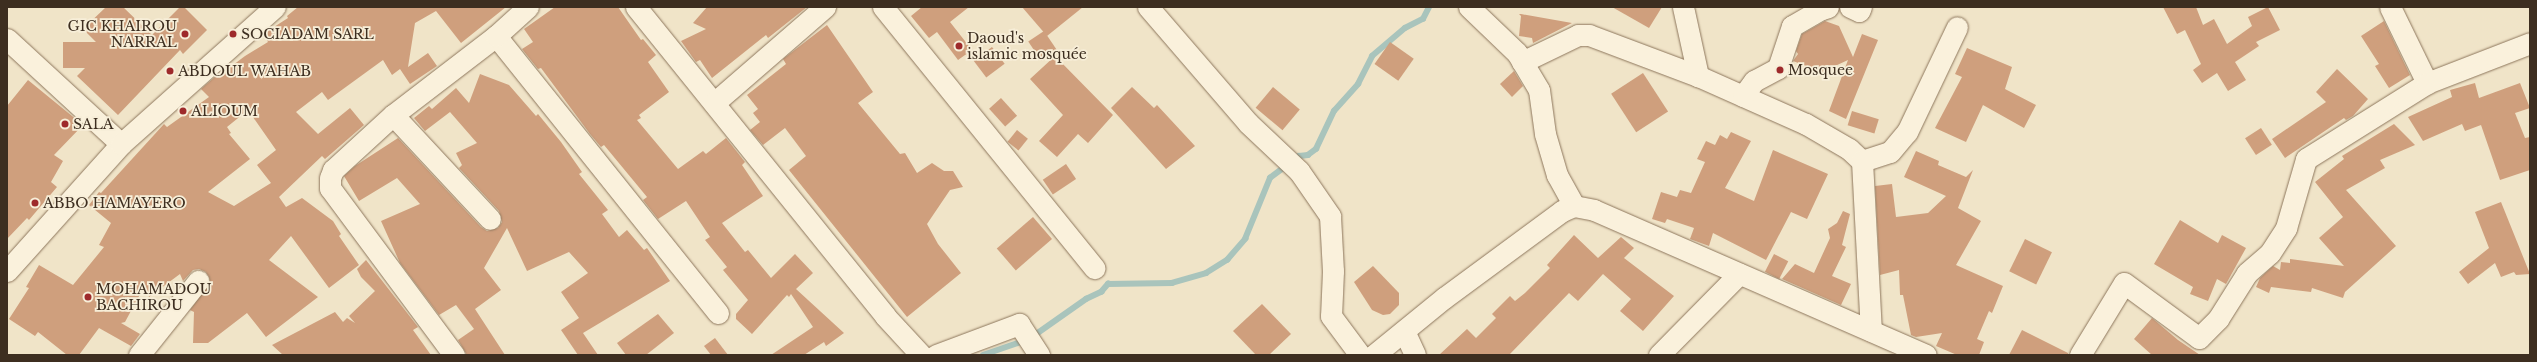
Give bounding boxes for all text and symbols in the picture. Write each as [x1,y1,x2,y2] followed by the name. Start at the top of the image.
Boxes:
[68,18,177,50] place label: GIC KHAIROU NARRAL
[241,26,374,42] place label: SOCIADAM SARL
[180,29,190,39] marker: GIC KHAIROU NARRAL
[228,29,238,39] marker: SOCIADAM SARL
[967,30,1087,62] place label: Daoud's islamic mosquée
[954,41,964,51] marker: Daoud's islamic mosquée
[1788,62,1853,78] place label: Mosquee
[178,63,312,79] place label: ABDOUL WAHAB
[1775,65,1785,75] marker: Mosquee
[165,66,175,76] marker: ABDOUL WAHAB
[191,103,258,119] place label: ALIOUM
[178,106,188,116] marker: ALIOUM
[73,116,114,132] place label: SALA
[60,119,70,129] marker: SALA
[43,195,186,211] place label: ABBO HAMAYERO
[30,198,40,208] marker: ABBO HAMAYERO
[96,281,211,314] place label: MOHAMADOU BACHIROU
[83,292,93,302] marker: MOHAMADOU BACHIROU

